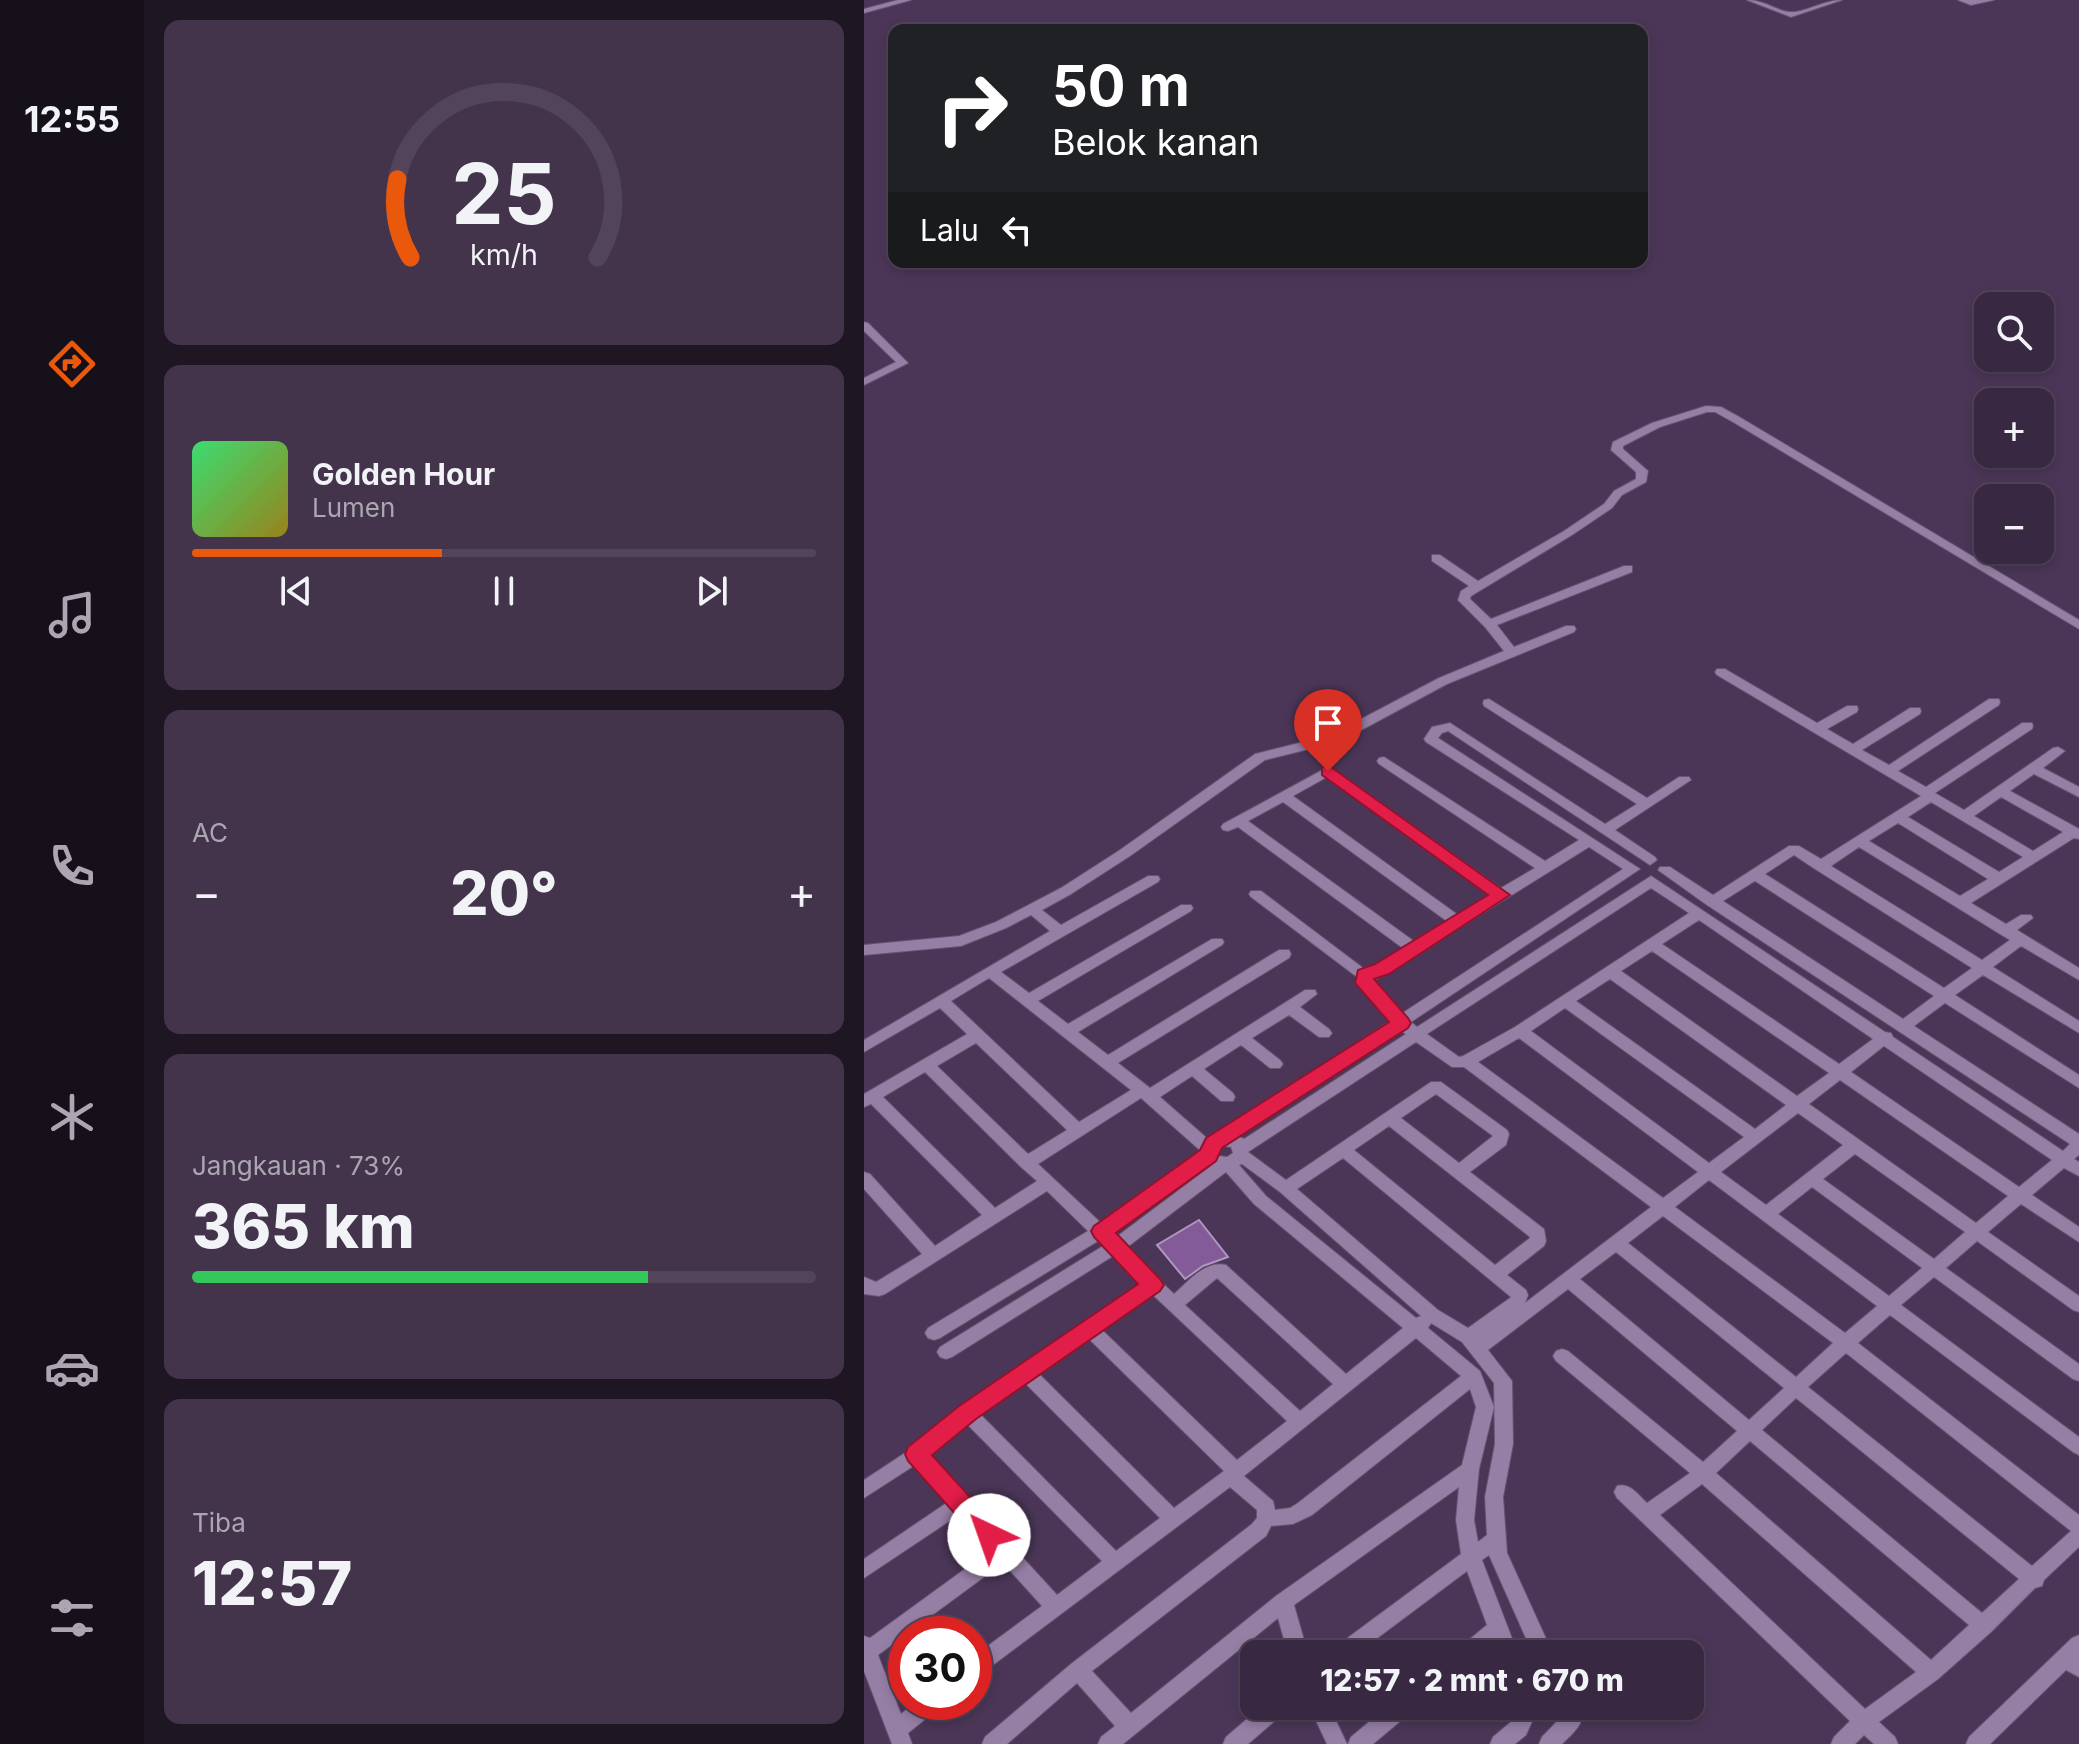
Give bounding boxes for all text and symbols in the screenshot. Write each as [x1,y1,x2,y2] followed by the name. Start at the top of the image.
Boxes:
[1052,52,1190,120] text: 50 m
[920,56,1024,160] icon: right
[24,97,120,141] text: 12:55
[1052,120,1259,164] text: Belok kanan
[451,143,557,244] text: 25
[995,208,1039,252] icon: left
[920,212,979,248] text: Lalu
[470,238,538,273] text: km/h
[1974,292,2054,564] map controls
[1974,292,2054,372] button: search
[44,336,100,392] icon: directions
[1974,388,2054,468] button: +
[312,456,495,492] text: Golden Hour
[1974,484,2054,564] button: −
[312,492,395,523] text: Lumen
[274,569,318,613] icon: previous
[482,569,526,613] icon: pause
[690,569,734,613] icon: next
[44,587,100,643] icon: music
[1294,689,1362,771] pin
[1306,701,1350,745] icon: arrive
[192,817,228,848] text: AC
[44,838,100,894] icon: phone
[450,857,558,929] text: 20°
[192,866,221,920] text: −
[787,866,816,920] text: +
[44,1089,100,1145] icon: climate
[192,1150,405,1181] text: Jangkauan · 73%
[192,1190,415,1262] text: 365 km
[44,1340,100,1396] icon: car
[947,1493,1031,1577] position arrow
[192,1507,246,1538] text: Tiba
[192,1547,352,1619] text: 12:57
[44,1590,100,1646] icon: filters
[888,1616,992,1720] speed limit sign: 30
[1320,1662,1624,1698] text: 12:57 · 2 mnt · 670 m

